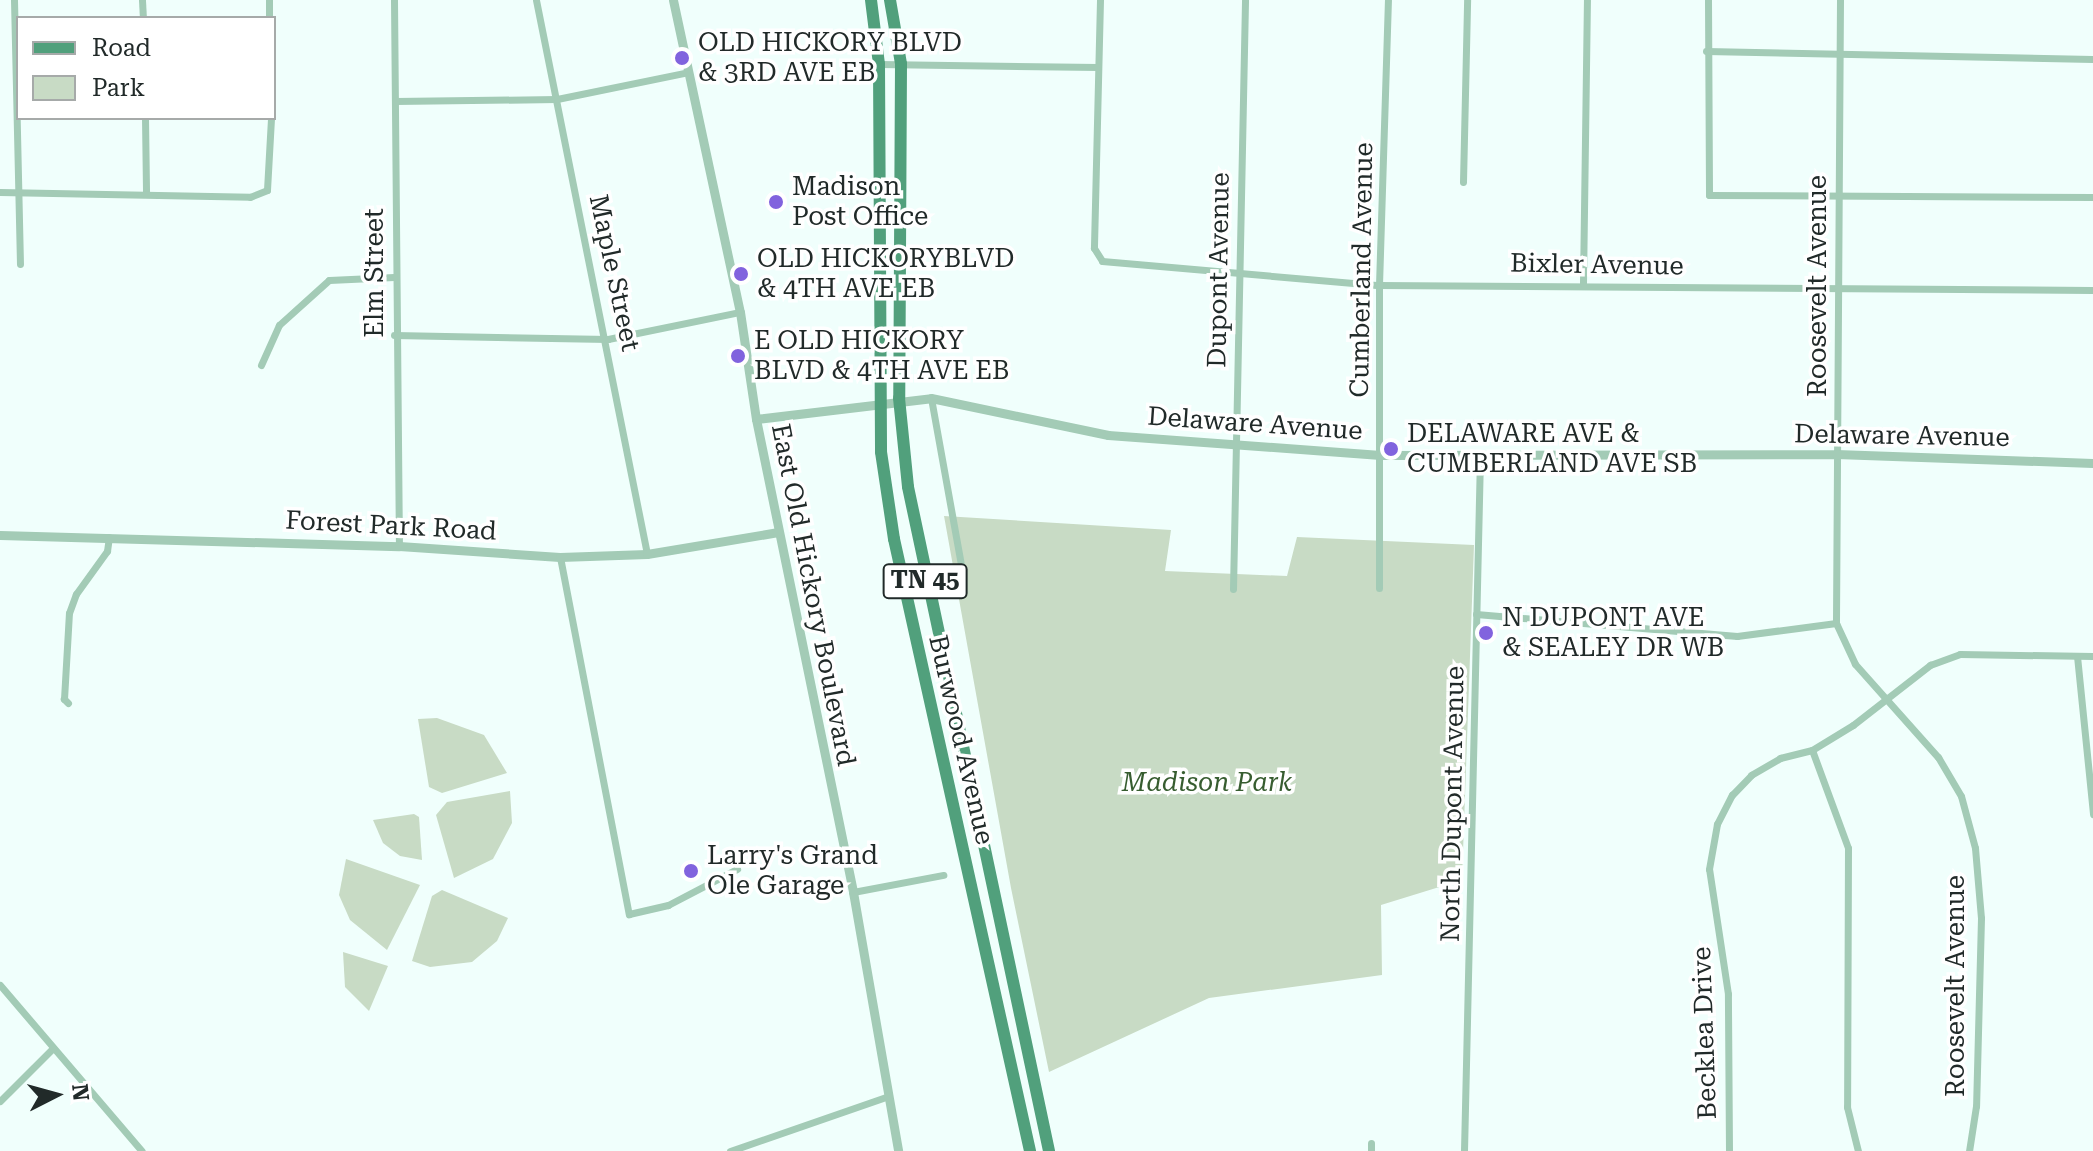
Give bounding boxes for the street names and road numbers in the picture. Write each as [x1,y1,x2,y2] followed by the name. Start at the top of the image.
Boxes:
[1344,142,1380,398] street label: Cumberland Avenue
[1202,172,1236,368] street label: Dupont Avenue
[1802,175,1834,397] street label: Roosevelt Avenue
[582,192,646,354] street label: Maple Street
[359,208,391,338] street label: Elm Street
[1510,248,1684,282] street label: Bixler Avenue
[1146,401,1364,447] street label: Delaware Avenue
[1794,419,2010,453] street label: Delaware Avenue
[764,421,862,769] street label: East Old Hickory Boulevard
[285,505,497,547] street label: Forest Park Road
[881,561,969,601] road number: TN 45
[922,632,1000,848] street label: Burwood Avenue
[1435,666,1471,942] street label: North Dupont Avenue
[1940,875,1972,1097] street label: Roosevelt Avenue
[1686,946,1724,1120] street label: Becklea Drive

